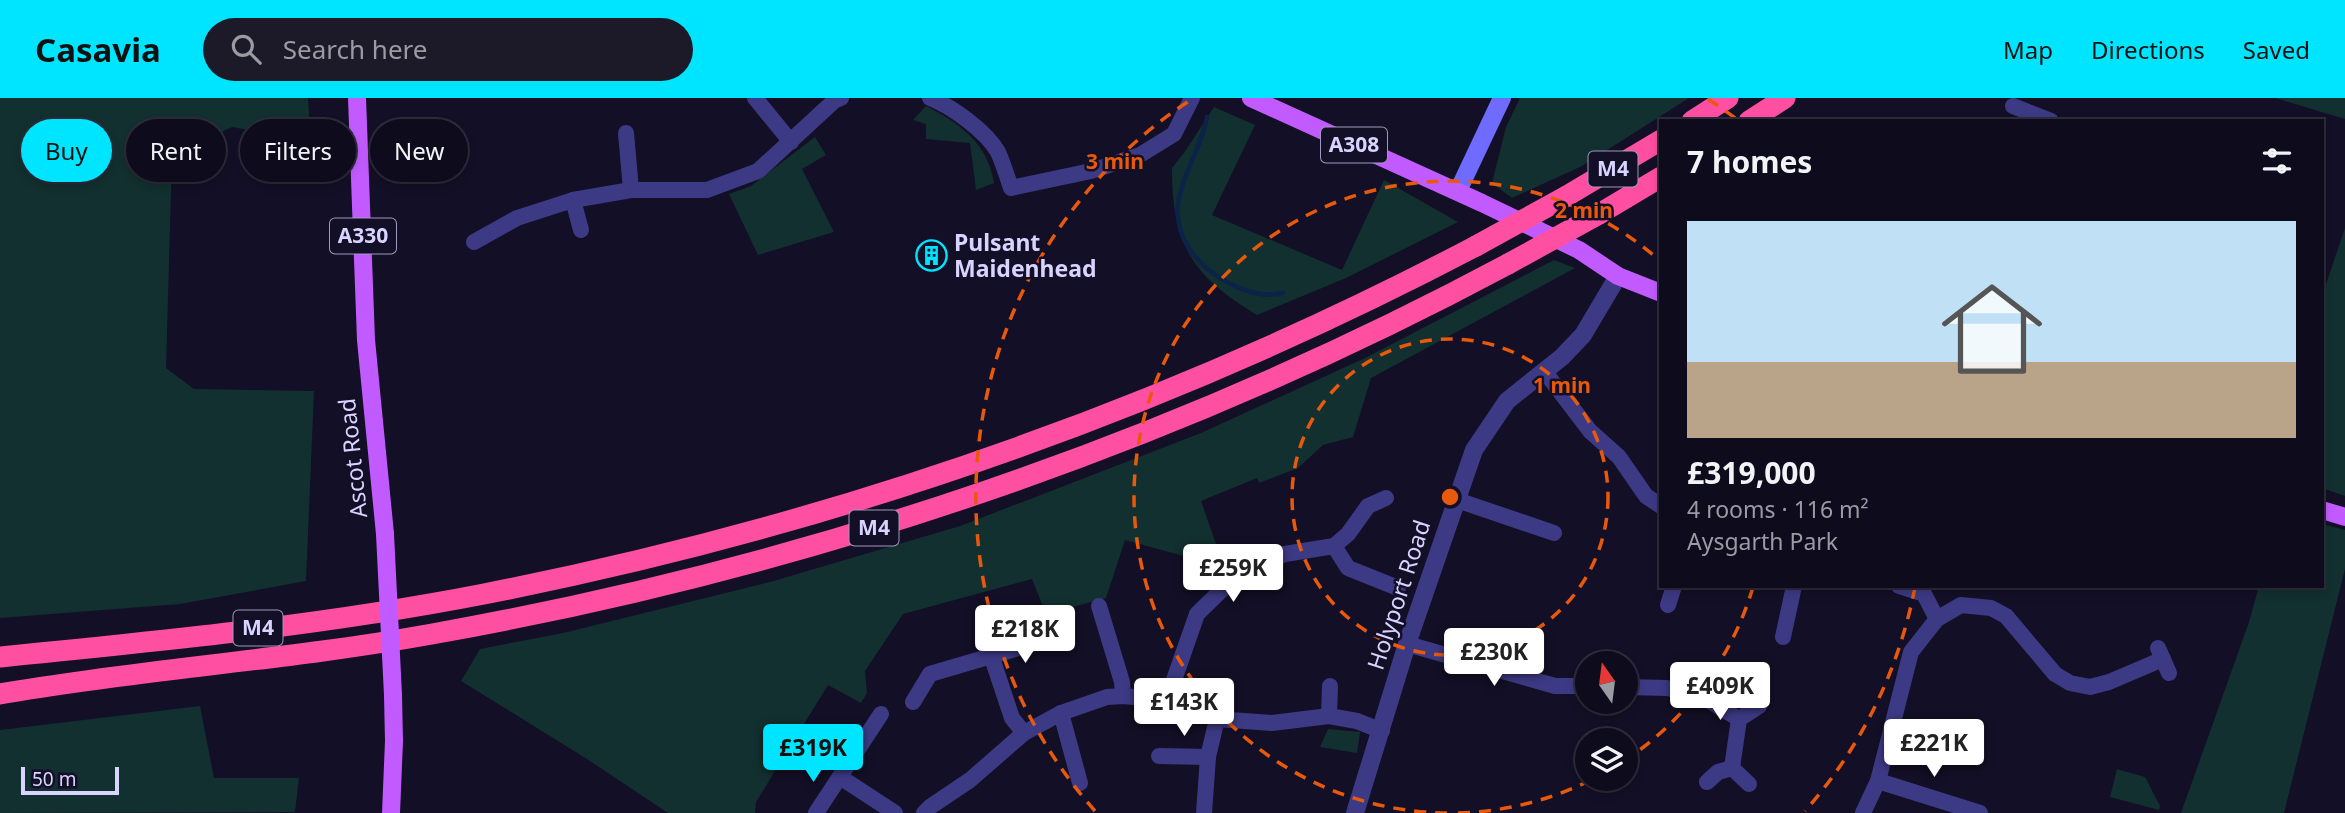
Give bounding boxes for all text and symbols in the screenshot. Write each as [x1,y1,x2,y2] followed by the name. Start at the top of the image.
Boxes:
[203,18,693,81] search box
[35,27,161,72] text: Casavia
[227,30,265,68] icon: search
[283,31,427,67] text: Search here
[2003,33,2053,66] text: Map
[2091,33,2205,66] text: Directions
[2243,33,2310,66] text: Saved
[21,119,112,182] chip: Buy
[126,119,226,182] chip: Rent
[240,119,356,182] chip: Filters
[370,119,468,182] chip: New
[1321,128,1387,162] road number: A308
[1687,141,1812,182] text: 7 homes
[2258,142,2296,180] icon: filters
[1086,147,1144,175] text: 3 min
[1588,152,1638,186] road number: M4
[1555,196,1613,224] text: 2 min
[330,218,396,254] road number: A330
[954,226,1097,284] place label: Pulsant Maidenhead
[914,239,948,273] building icon: Pulsant Maidenhead
[1929,266,2055,392] icon: home
[1533,371,1591,399] text: 1 min
[330,397,374,520] street label: Ascot Road
[1687,452,1816,493] text: £319,000
[1438,485,1462,509] centre of rings
[1687,493,1869,525] text: 4 rooms · 116 m²
[850,510,898,546] road number: M4
[1359,516,1437,674] street label: Holyport Road
[1687,525,1838,557] text: Aysgarth Park
[1184,545,1282,604] pin: £259K
[1199,551,1267,583] text: £259K
[976,606,1074,665] pin: £218K
[233,610,282,646] road number: M4
[991,612,1059,644] text: £218K
[1445,628,1543,688] pin: £230K
[1460,635,1528,667] text: £230K
[1575,651,1638,714] north arrow
[1575,651,1638,791] map controls
[1671,662,1769,722] pin: £409K
[1686,669,1754,701] text: £409K
[1135,678,1233,738] pin: £143K
[1150,685,1218,717] text: £143K
[1885,720,1983,779] pin: £221K
[764,724,862,784] pin: £319K
[1900,726,1968,758] text: £221K
[1575,728,1638,791] button: layers
[779,731,847,763] text: £319K
[21,764,119,796] scale bar
[32,766,76,792] text: 50 m

